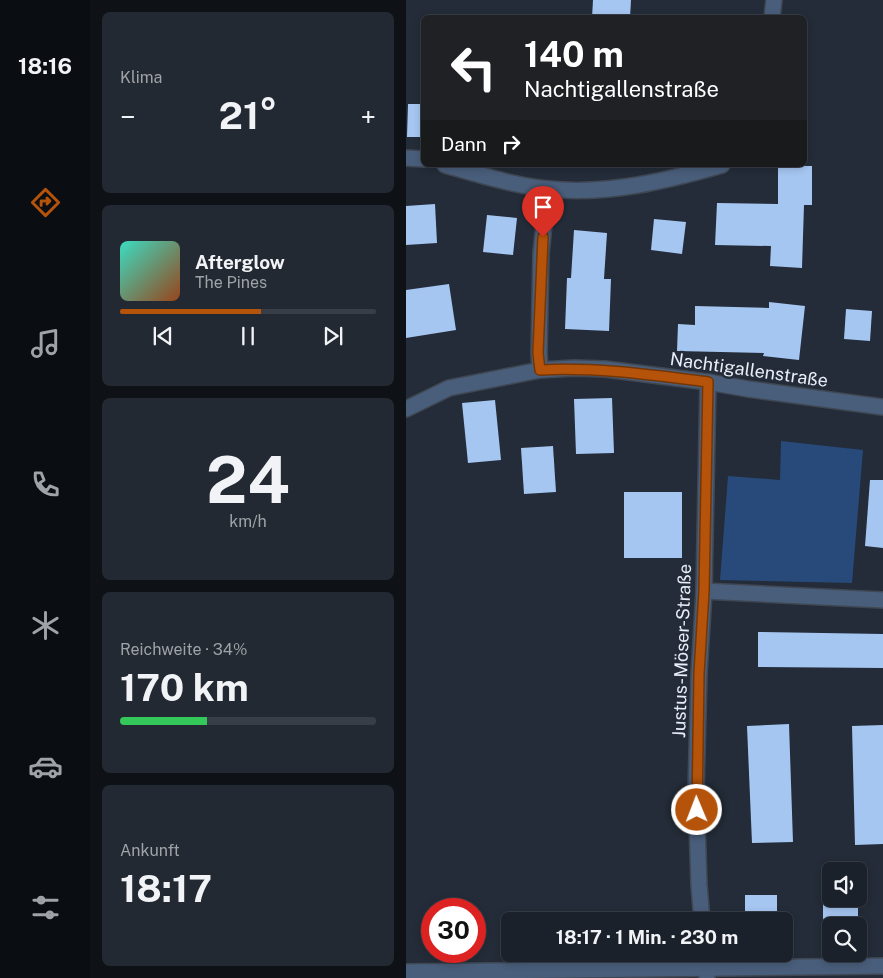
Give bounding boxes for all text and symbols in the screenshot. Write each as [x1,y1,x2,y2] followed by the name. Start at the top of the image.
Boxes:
[524,34,624,75] text: 140 m
[441,35,506,100] icon: left
[18,53,72,79] text: 18:16
[120,68,162,87] text: Klima
[524,76,719,102] text: Nachtigallenstraße
[219,93,277,138] text: 21°
[120,100,136,133] text: −
[360,100,376,133] text: +
[497,130,525,158] icon: right
[441,133,487,155] text: Dann
[28,185,63,220] icon: directions
[522,186,564,237] pin
[529,193,557,221] icon: arrive
[195,251,285,273] text: Afterglow
[195,273,267,292] text: The Pines
[149,322,177,350] icon: previous
[234,322,262,350] icon: pause
[319,322,347,350] icon: next
[28,326,63,361] icon: music
[669,348,830,391] street label: Nachtigallenstraße
[206,441,290,518] text: 24
[28,467,63,502] icon: phone
[229,512,267,531] text: km/h
[668,564,695,738] street label: Justus-Möser-Straße
[28,608,63,643] icon: climate
[120,640,247,659] text: Reichweite · 34%
[120,665,249,710] text: 170 km
[28,749,63,784] icon: car
[670,783,722,835] position arrow
[120,841,180,860] text: Ankunft
[822,862,867,962] map controls
[822,862,867,907] button: sound
[120,866,212,911] text: 18:17
[28,890,63,925] icon: filters
[421,898,486,963] speed limit sign: 30
[822,917,867,962] button: search
[556,926,738,948] text: 18:17 · 1 Min. · 230 m

